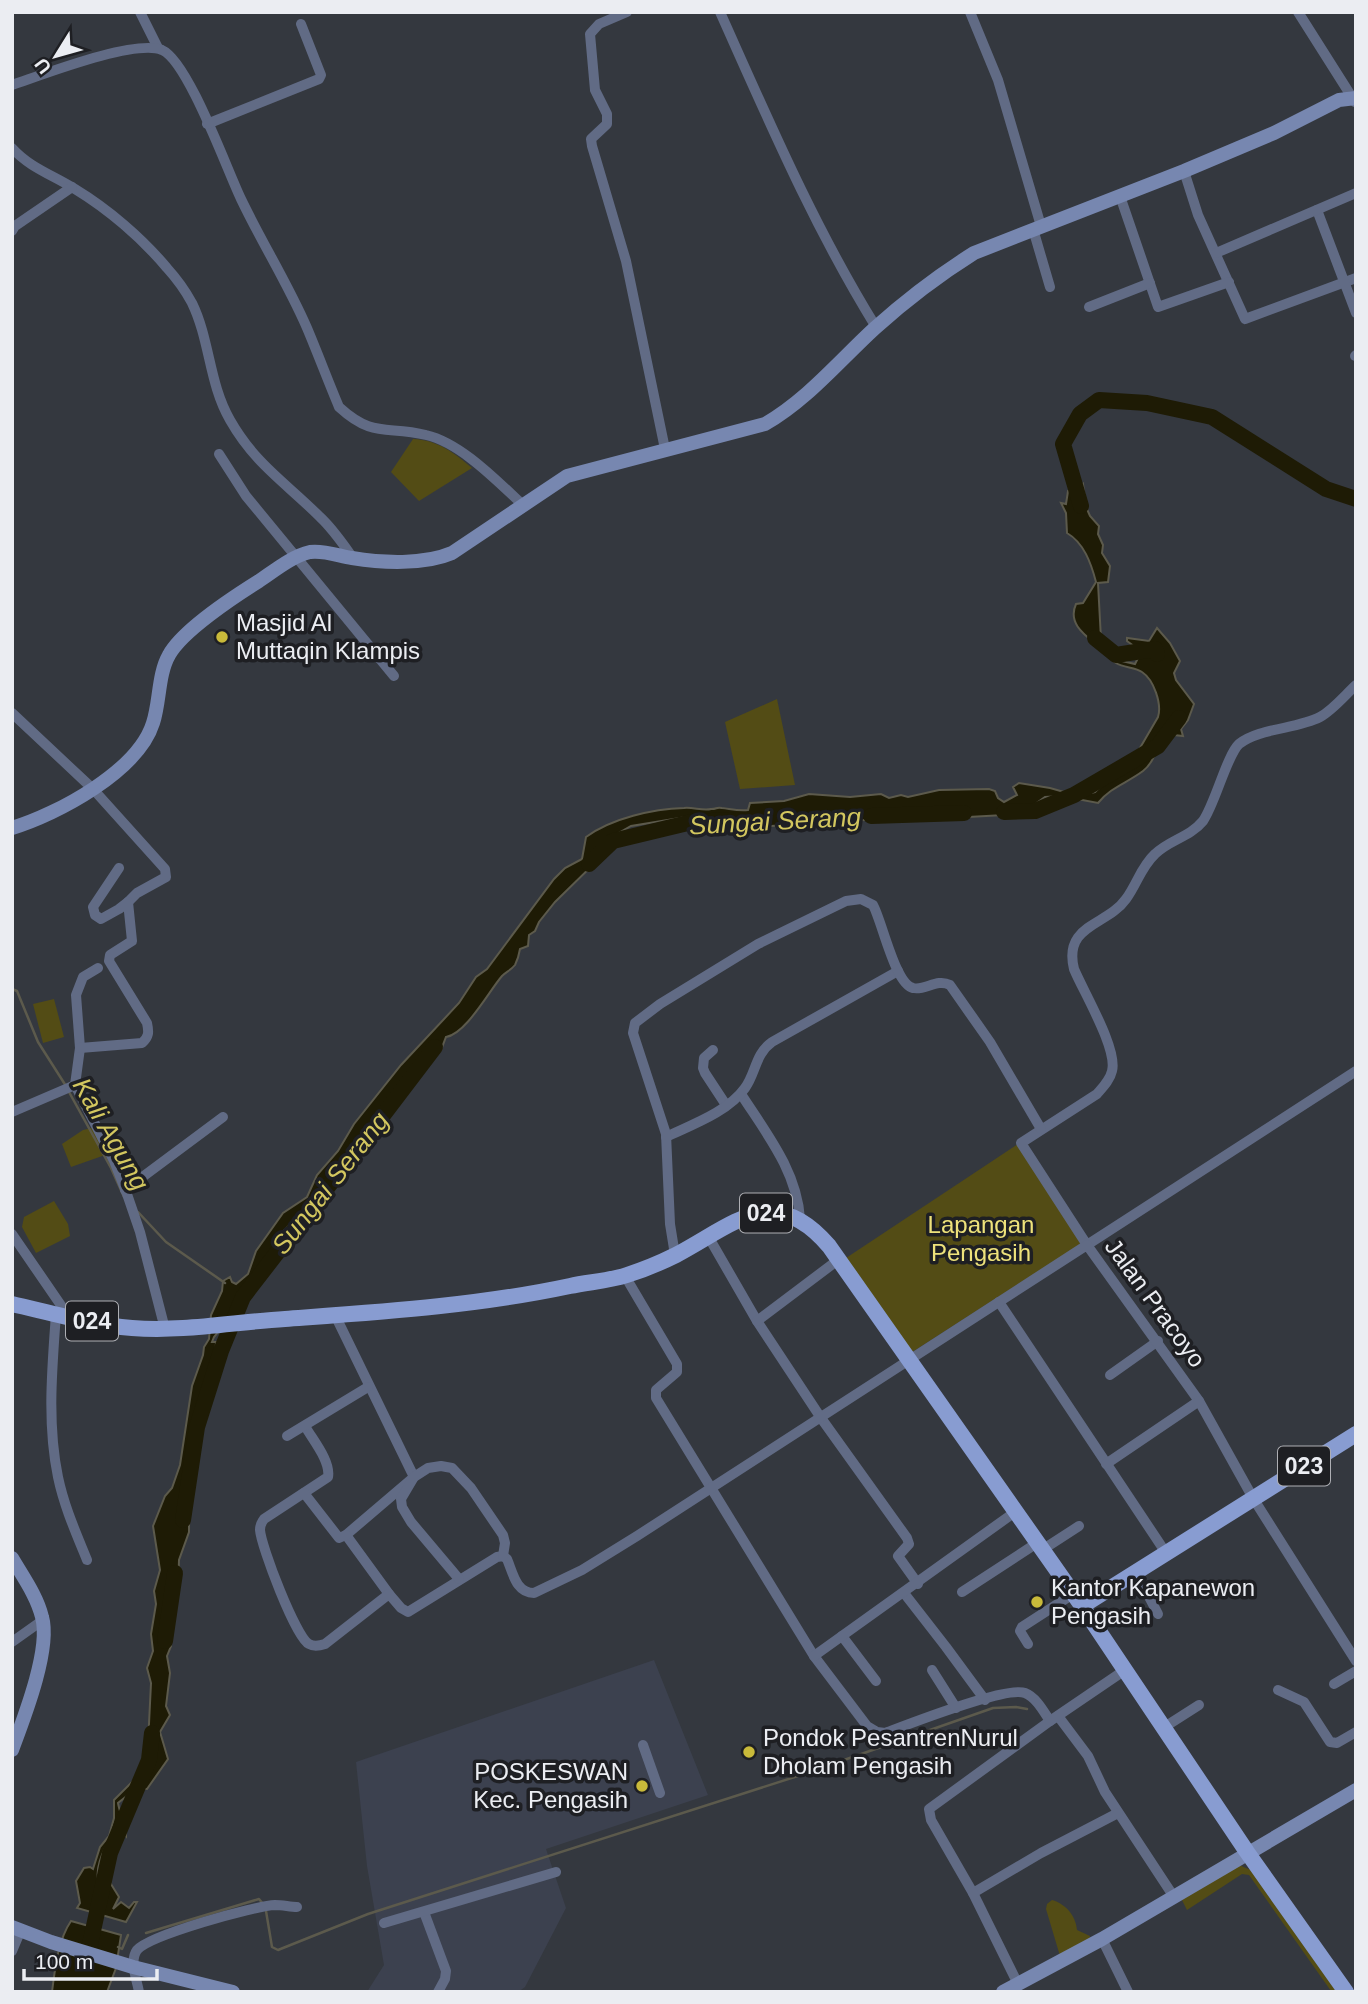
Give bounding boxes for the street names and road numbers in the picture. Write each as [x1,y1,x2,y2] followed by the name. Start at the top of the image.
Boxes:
[740,1194,792,1232] road number: 024
[1100,1233,1211,1372] street label: Jalan Pracoyo
[66,1302,118,1340] road number: 024
[1278,1446,1330,1485] road number: 023

